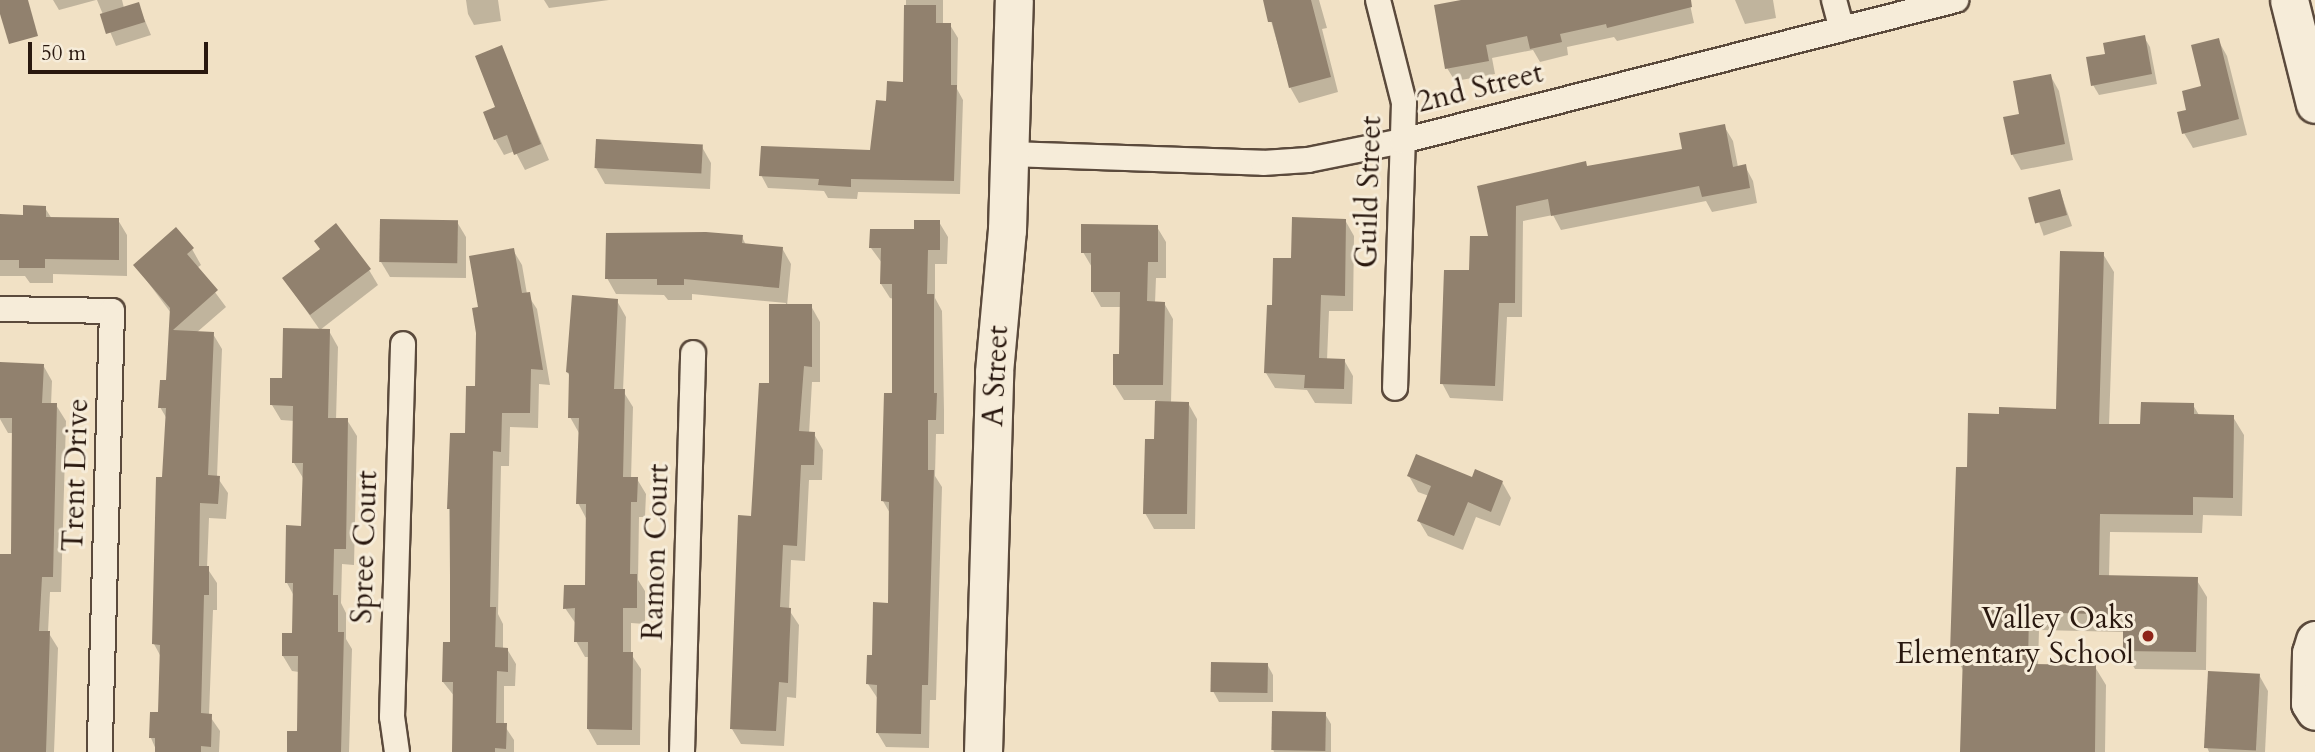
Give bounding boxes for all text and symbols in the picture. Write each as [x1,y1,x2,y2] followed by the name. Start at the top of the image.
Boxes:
[32,28,212,72] scale bar
[41,39,86,68] text: 50 m
[1413,55,1547,121] street label: 2nd Street
[1348,115,1390,269] street label: Guild Street
[975,324,1017,428] street label: A Street
[55,398,97,552] street label: Trent Drive
[635,463,677,641] street label: Ramon Court
[344,470,386,624] street label: Spree Court
[1896,601,2134,672] place label: Valley Oaks Elementary School
[2140,628,2156,644] marker: Valley Oaks Elementary School

